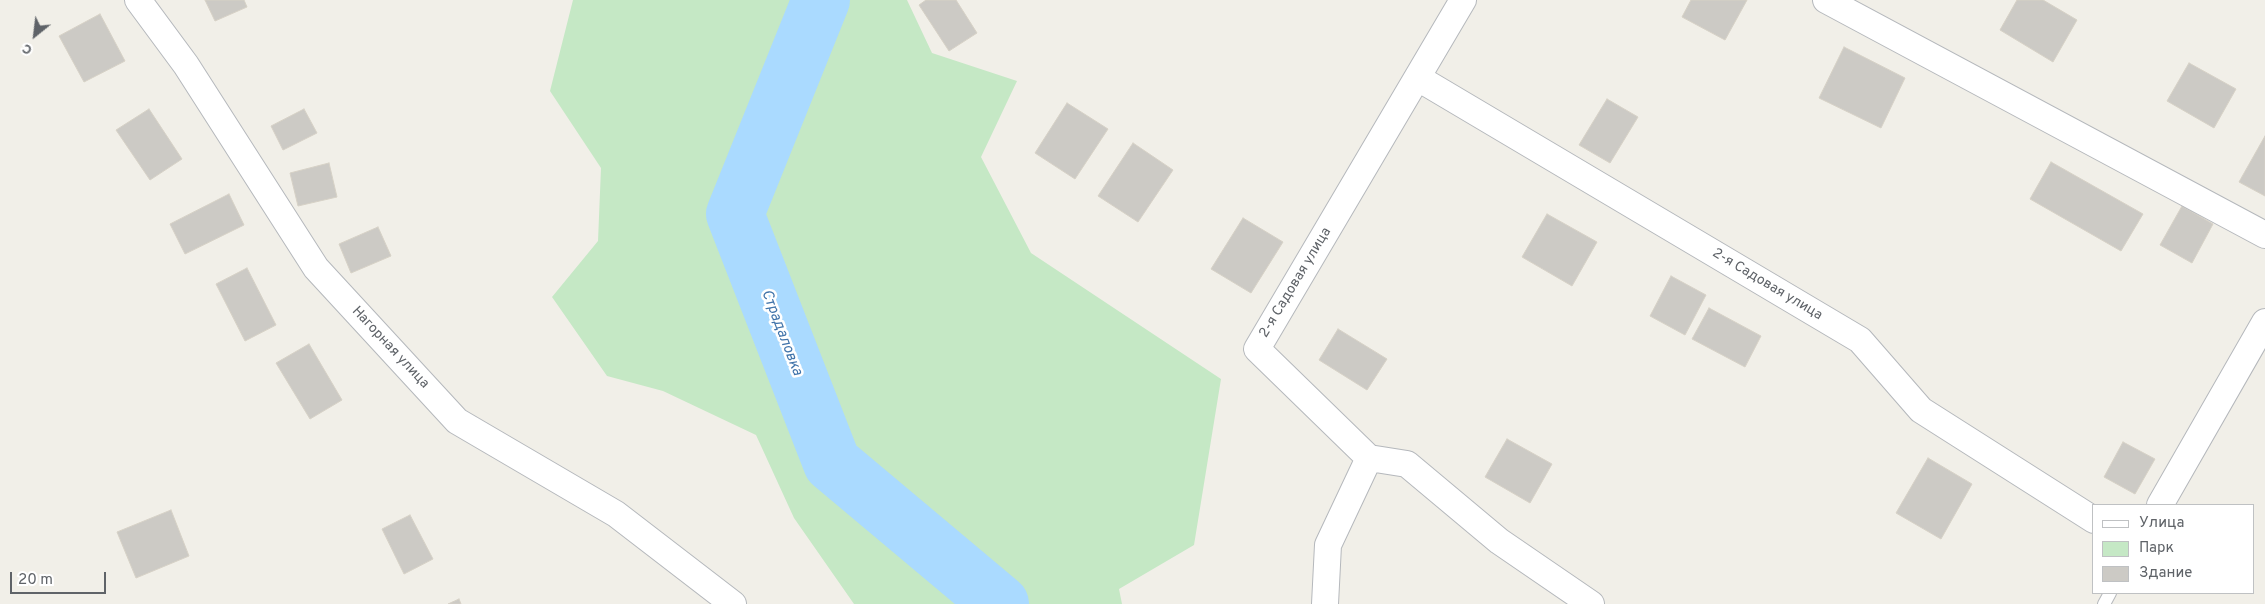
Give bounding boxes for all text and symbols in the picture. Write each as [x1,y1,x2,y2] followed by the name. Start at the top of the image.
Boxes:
[10,10,60,60] north arrow
[19,39,36,58] text: С
[1256,225,1336,341] street label: 2-я Садовая улица
[1709,245,1825,325] street label: 2-я Садовая улица
[756,287,806,379] water label: Страдаловка
[348,304,432,392] street label: Нагорная улица
[2092,504,2255,594] legend
[2139,514,2184,533] text: Улица
[2139,539,2174,558] text: Парк
[12,562,109,594] scale bar
[2139,564,2192,583] text: Здание
[18,571,53,590] text: 20 m

